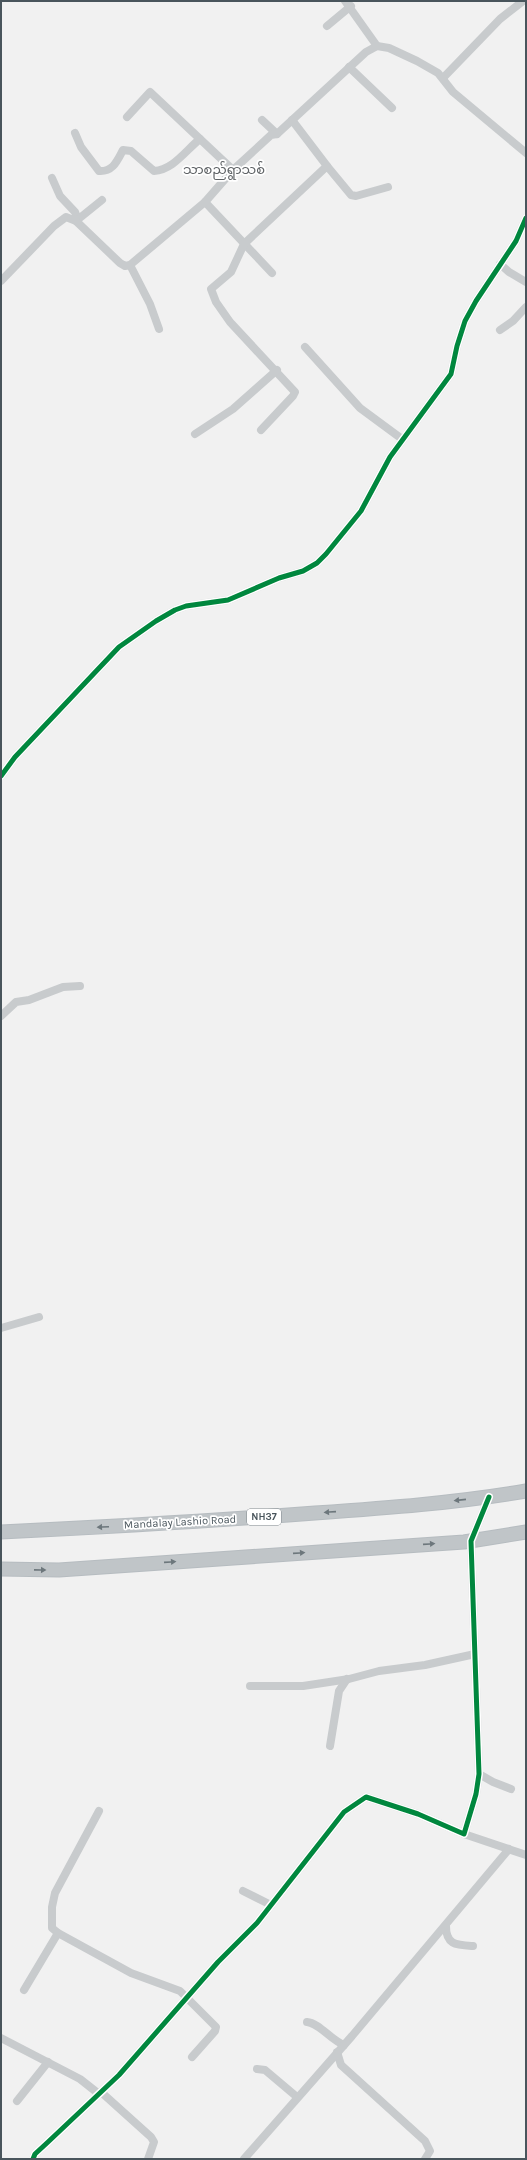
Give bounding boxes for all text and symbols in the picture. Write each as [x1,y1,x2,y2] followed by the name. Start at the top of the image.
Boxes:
[183,161,265,180] district label: သာစည်ရွာသစ်
[454,1497,466,1504] one-way arrow
[247,1509,281,1525] road number: NH37
[324,1509,336,1516] one-way arrow
[124,1513,236,1531] street label: Mandalay Lashio Road
[97,1523,109,1530] one-way arrow
[423,1541,435,1548] one-way arrow
[293,1550,305,1557] one-way arrow
[164,1559,176,1566] one-way arrow
[34,1567,47,1573] one-way arrow

